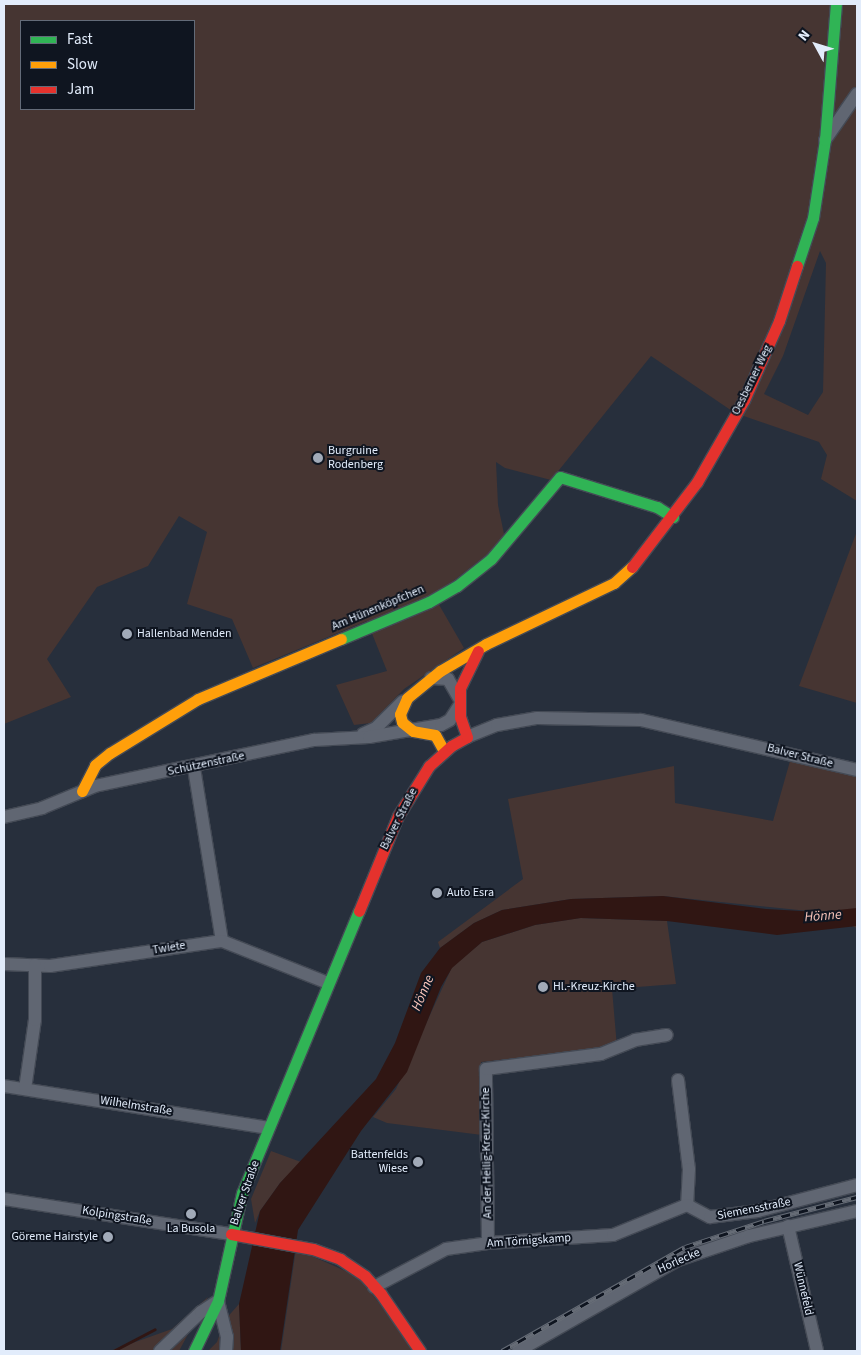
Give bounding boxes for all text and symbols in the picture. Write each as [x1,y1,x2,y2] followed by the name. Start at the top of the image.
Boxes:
[20,20,195,110] legend
[791,20,841,70] north arrow
[794,26,815,45] text: N
[67,29,93,50] text: Fast
[67,54,98,75] text: Slow
[67,79,94,100] text: Jam
[729,343,775,417] street label: Oesberner Weg
[328,444,383,472] place label: Burgruine Rodenberg
[312,452,324,464] marker: Burgruine Rodenberg
[330,582,426,634] street label: Am Hünenköpfchen
[137,627,232,641] place label: Hallenbad Menden
[121,628,133,640] marker: Hallenbad Menden
[766,741,834,771] street label: Balver Straße
[166,749,246,779] street label: Schützenstraße
[377,786,421,852] street label: Balver Straße
[447,886,494,900] place label: Auto Esra
[431,887,443,899] marker: Auto Esra
[804,906,842,926] water label: Hönne
[151,938,187,958] street label: Twiete
[408,973,438,1013] water label: Hönne
[553,980,635,994] place label: Hl.-Kreuz-Kirche
[537,981,549,993] marker: Hl.-Kreuz-Kirche
[479,1087,495,1219] street label: An der Heilig-Kreuz-Kirche
[99,1093,173,1119] street label: Wilhelmstraße
[351,1148,408,1176] place label: Battenfelds Wiese
[412,1156,424,1168] marker: Battenfelds Wiese
[227,1159,263,1227] street label: Balver Straße
[716,1195,792,1223] street label: Siemensstraße
[81,1203,153,1229] street label: Kolpingstraße
[185,1208,197,1220] marker: La Busola
[167,1222,215,1236] place label: La Busola
[11,1230,98,1244] place label: Göreme Hairstyle
[102,1231,114,1243] marker: Göreme Hairstyle
[486,1231,572,1251] street label: Am Törnigskamp
[656,1245,702,1277] street label: Horlecke
[790,1261,816,1317] street label: Wünnefeld

